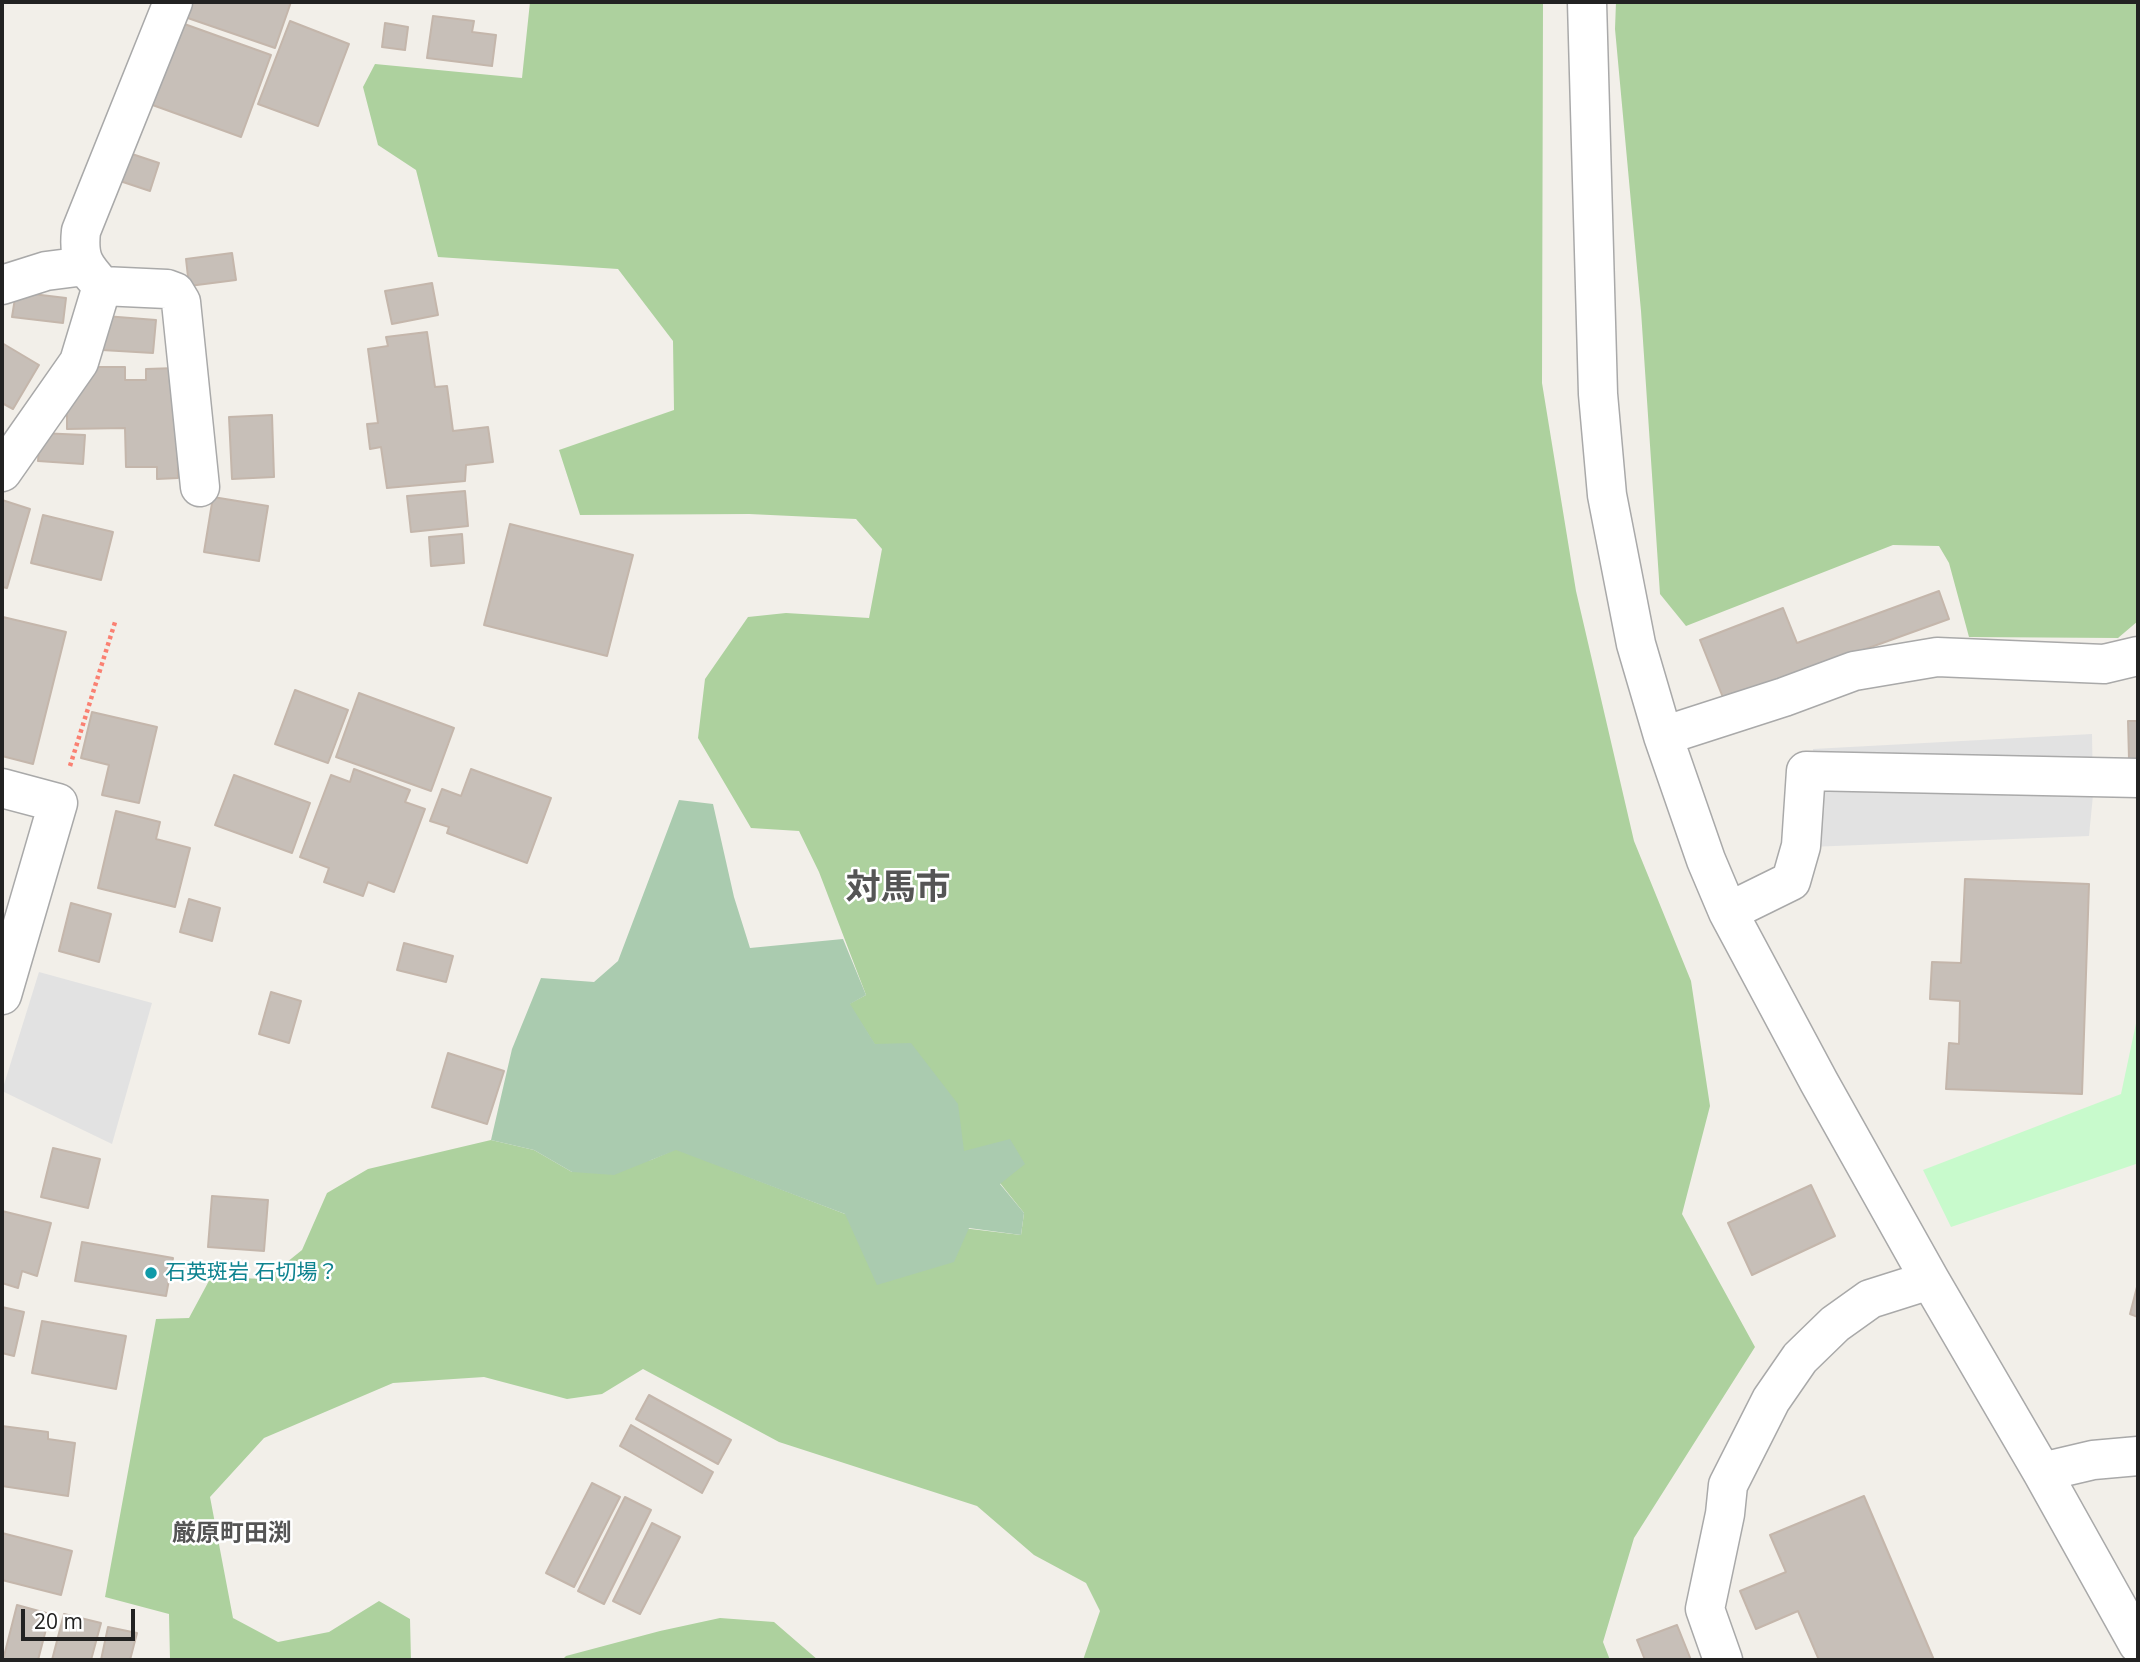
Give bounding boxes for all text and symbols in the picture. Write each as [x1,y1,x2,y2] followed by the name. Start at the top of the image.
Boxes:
[846,868,950,910] district label: 対馬市
[165,1260,338,1286] place label: 石英斑岩 石切場？
[143,1265,159,1281] marker: 石英斑岩 石切場？
[172,1520,292,1548] district label: 厳原町田渕
[24,1596,138,1640] scale bar
[34,1607,83,1635] text: 20 m

